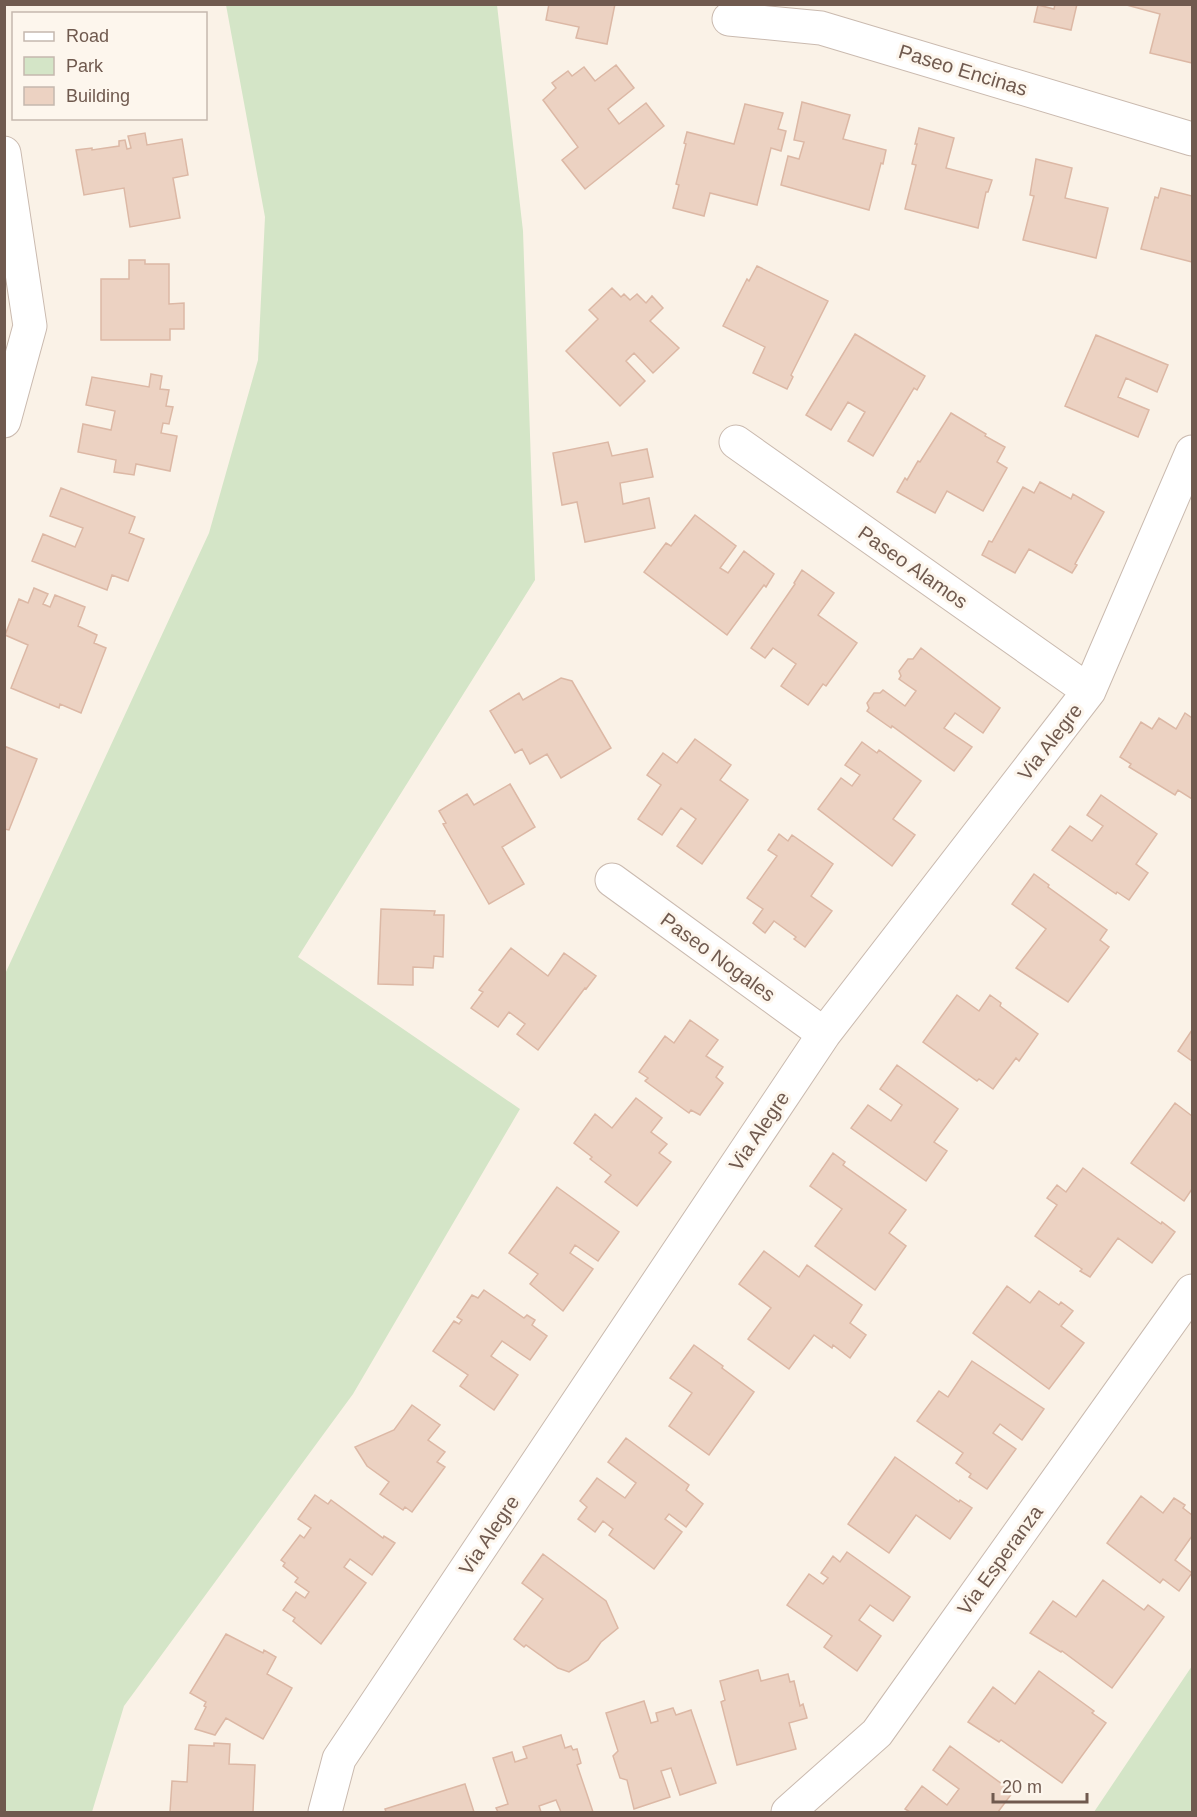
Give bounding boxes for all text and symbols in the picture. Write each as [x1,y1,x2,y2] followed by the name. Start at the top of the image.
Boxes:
[12,12,207,120] legend
[66,26,109,46] text: Road
[896,40,1030,100] street label: Paseo Encinas
[66,56,104,76] text: Park
[66,86,130,106] text: Building
[854,521,972,613] street label: Paseo Alamos
[1013,699,1087,785] street label: Via Alegre
[657,908,779,1006] street label: Paseo Nogales
[724,1087,794,1175] street label: Via Alegre
[454,1491,524,1579] street label: Via Alegre
[953,1500,1048,1619] street label: Via Esperanza
[993,1766,1088,1804] scale bar
[1002,1777,1042,1797] text: 20 m

